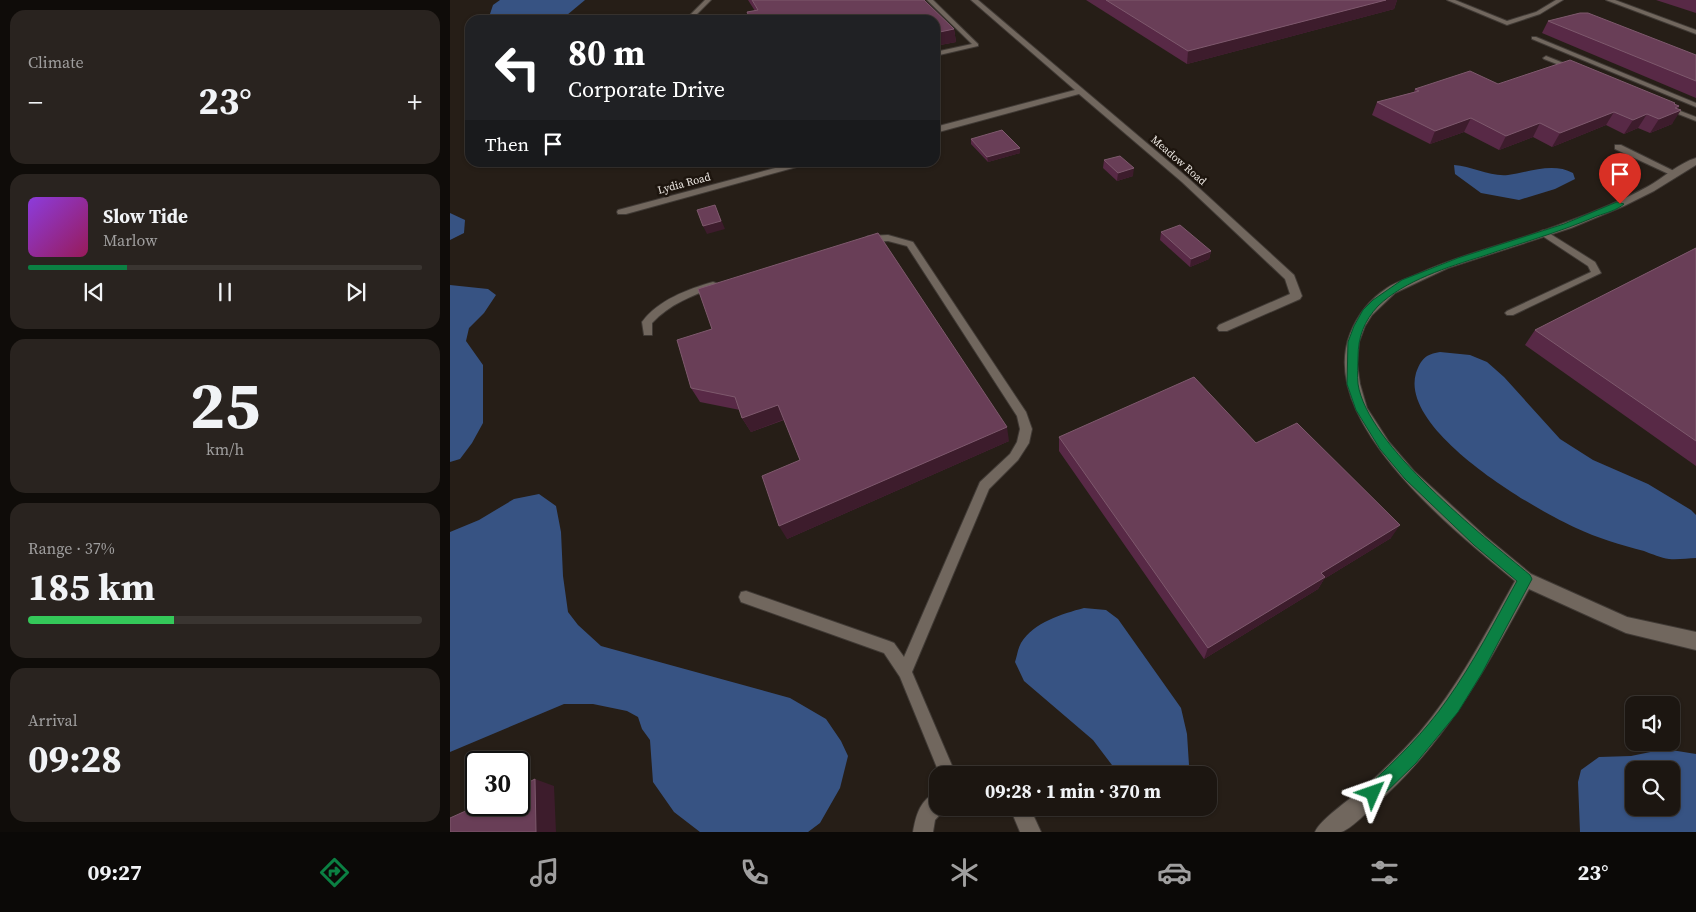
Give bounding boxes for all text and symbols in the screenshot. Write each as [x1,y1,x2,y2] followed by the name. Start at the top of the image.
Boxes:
[568,29,645,77] text: 80 m
[485,35,550,100] icon: left
[28,51,84,73] text: Climate
[568,74,725,104] text: Corporate Drive
[198,75,252,127] text: 23°
[28,83,43,121] text: −
[407,83,422,121] text: +
[539,130,567,158] icon: arrive
[485,131,529,157] text: Then
[1148,132,1210,189] street label: Meadow Road
[1599,153,1641,204] pin
[1606,160,1634,188] icon: arrive
[656,169,713,198] street label: Lydia Road
[103,203,188,229] text: Slow Tide
[103,229,158,251] text: Marlow
[80,278,108,306] icon: previous
[211,278,239,306] icon: pause
[342,278,370,306] icon: next
[190,361,260,450] text: 25
[206,438,244,460] text: km/h
[28,537,115,559] text: Range · 37%
[28,561,155,613] text: 185 km
[1625,696,1680,816] map controls
[1625,696,1680,751] button: sound
[28,709,77,731] text: Arrival
[28,733,122,785] text: 09:28
[465,751,530,816] speed limit sign: 30
[1625,761,1680,816] button: search
[1346,766,1398,818] position arrow
[985,778,1161,804] text: 09:28 · 1 min · 370 m
[317,855,352,890] icon: directions
[527,855,562,890] icon: music
[737,855,772,890] icon: phone
[947,855,982,890] icon: climate
[1157,855,1192,890] icon: car
[1367,855,1402,890] icon: filters
[88,857,142,887] text: 09:27
[1577,857,1608,887] text: 23°

